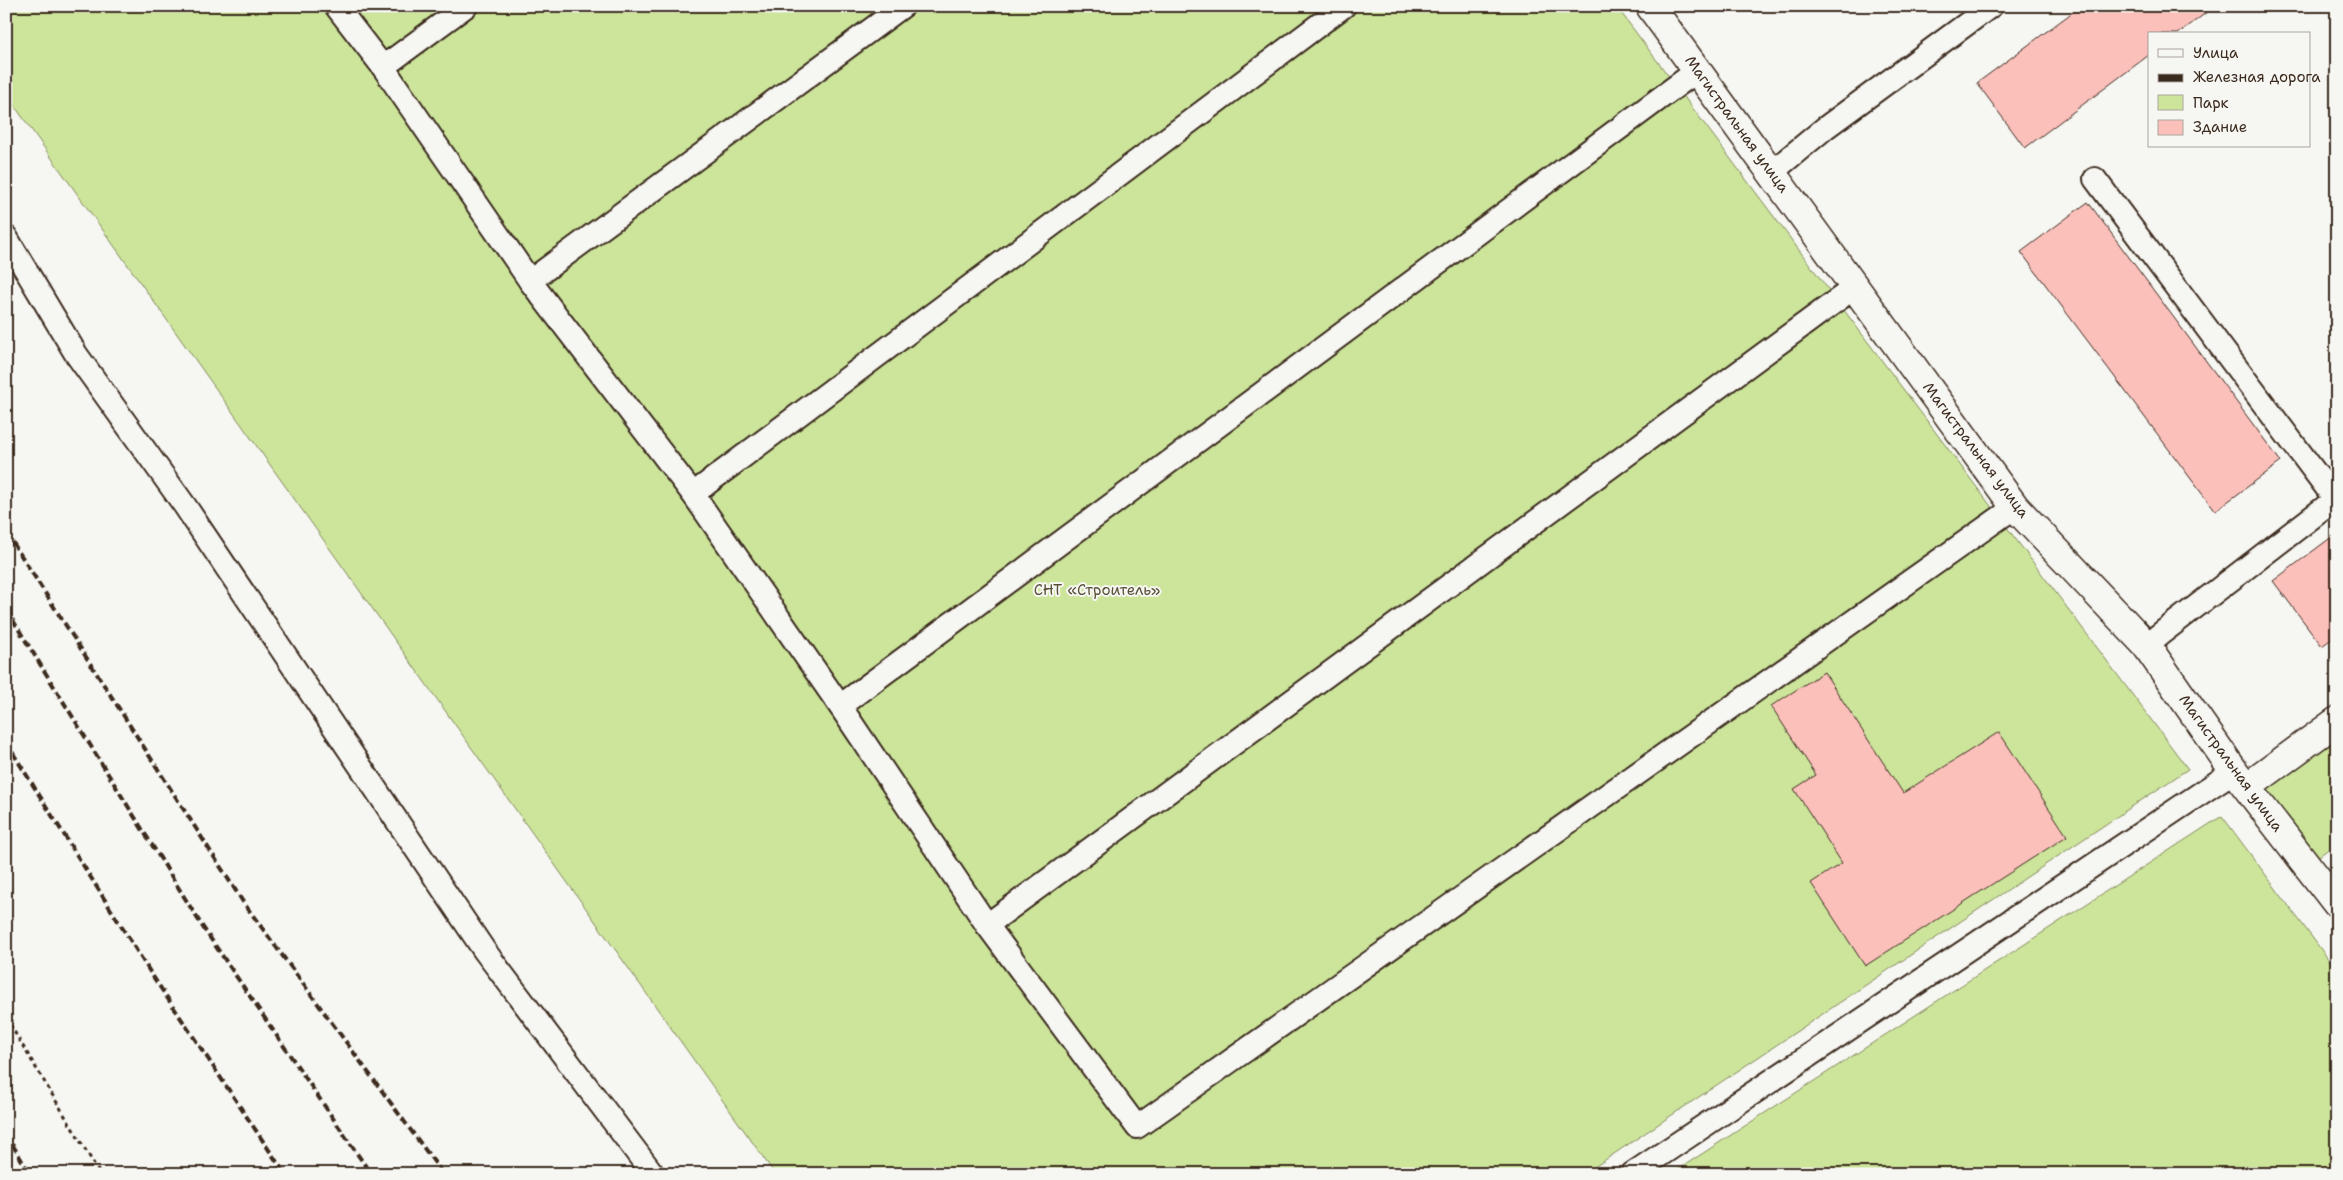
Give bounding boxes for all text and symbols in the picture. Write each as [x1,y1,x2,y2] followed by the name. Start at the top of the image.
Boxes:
[2148,32,2310,148] legend
[2193,43,2239,63] text: Улица
[1680,51,1794,197] street label: Магистральная улица
[2193,67,2321,87] text: Железная дорога
[2193,93,2229,113] text: Парк
[2193,117,2247,137] text: Здание
[1918,378,2034,522] street label: Магистральная улица
[1034,580,1160,600] park label: СНТ «Строитель»
[2174,690,2288,836] street label: Магистральная улица

